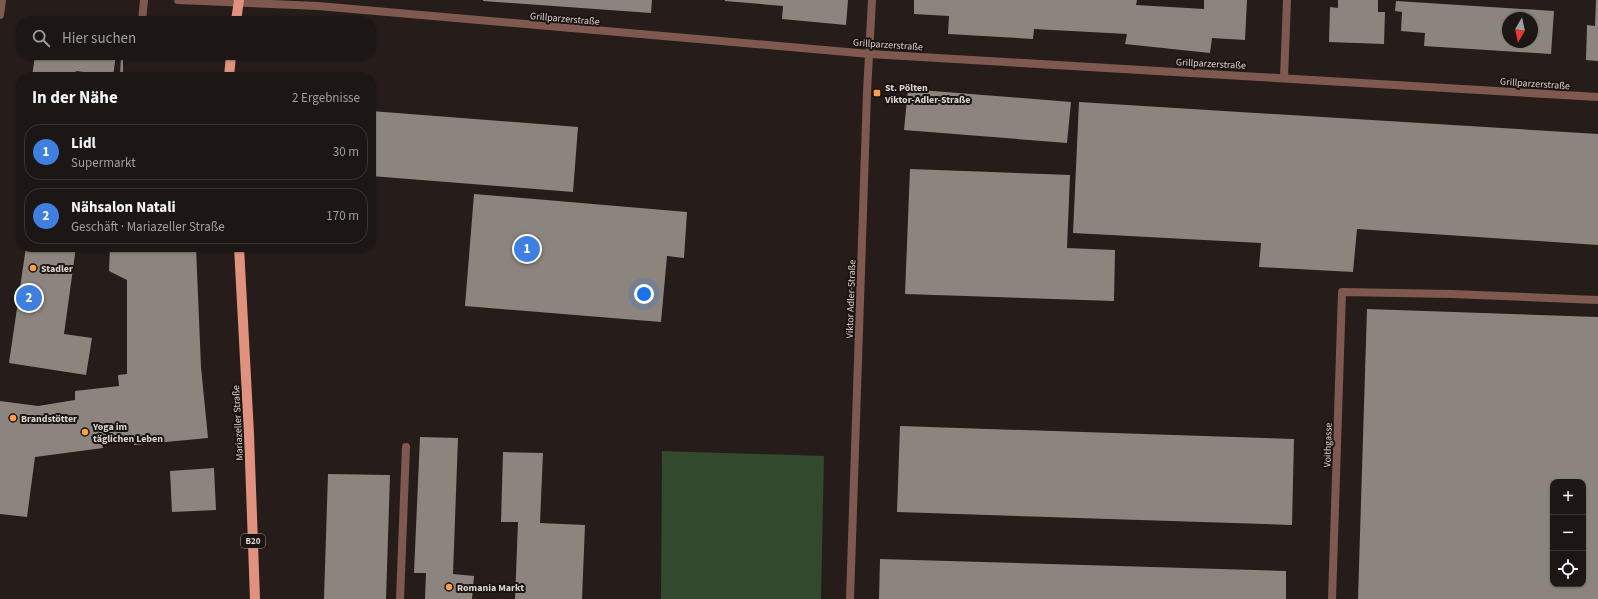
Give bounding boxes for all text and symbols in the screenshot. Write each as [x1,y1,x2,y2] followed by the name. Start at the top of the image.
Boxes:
[529,9,600,29] street label: Grillparzerstraße
[1502,12,1538,48] north arrow
[16,16,376,60] search box
[30,27,52,49] icon: search
[62,28,136,49] text: Hier suchen
[853,36,923,54] street label: Grillparzerstraße
[1176,55,1246,73] street label: Grillparzerstraße
[1500,75,1570,93] street label: Grillparzerstraße
[884,81,971,107] place label: St. Pölten Viktor-Adler-Straße
[32,86,118,110] text: In der Nähe
[872,88,882,98] marker: St. Pölten Viktor-Adler-Straße
[292,89,360,107] text: 2 Ergebnisse
[71,133,96,154] text: Lidl
[43,143,49,161] text: 1
[333,143,359,161] text: 30 m
[71,154,136,172] text: Supermarkt
[71,197,176,218] text: Nähsalon Natali
[43,207,49,225] text: 2
[326,207,359,225] text: 170 m
[71,218,225,236] text: Geschäft · Mariazeller Straße
[514,234,540,264] pin: 1
[843,259,859,339] street label: Viktor Adler-Straße
[41,262,73,276] place label: Stadler
[28,263,38,273] marker: Stadler
[16,283,42,313] pin: 2
[634,284,654,304] your location
[229,385,247,461] street label: Mariazeller Straße
[21,412,77,426] place label: Brandstötter
[8,413,18,423] marker: Brandstötter
[92,420,163,446] place label: Yoga im täglichen Leben
[1320,422,1336,468] street label: Voithgasse
[80,427,90,437] marker: Yoga im täglichen Leben
[1550,479,1586,587] map controls
[1550,479,1586,515] button: +
[1550,515,1586,551] button: −
[241,534,265,548] road number: B20
[1550,551,1586,587] button: locate
[457,581,524,595] place label: Romania Markt
[444,582,454,592] marker: Romania Markt

